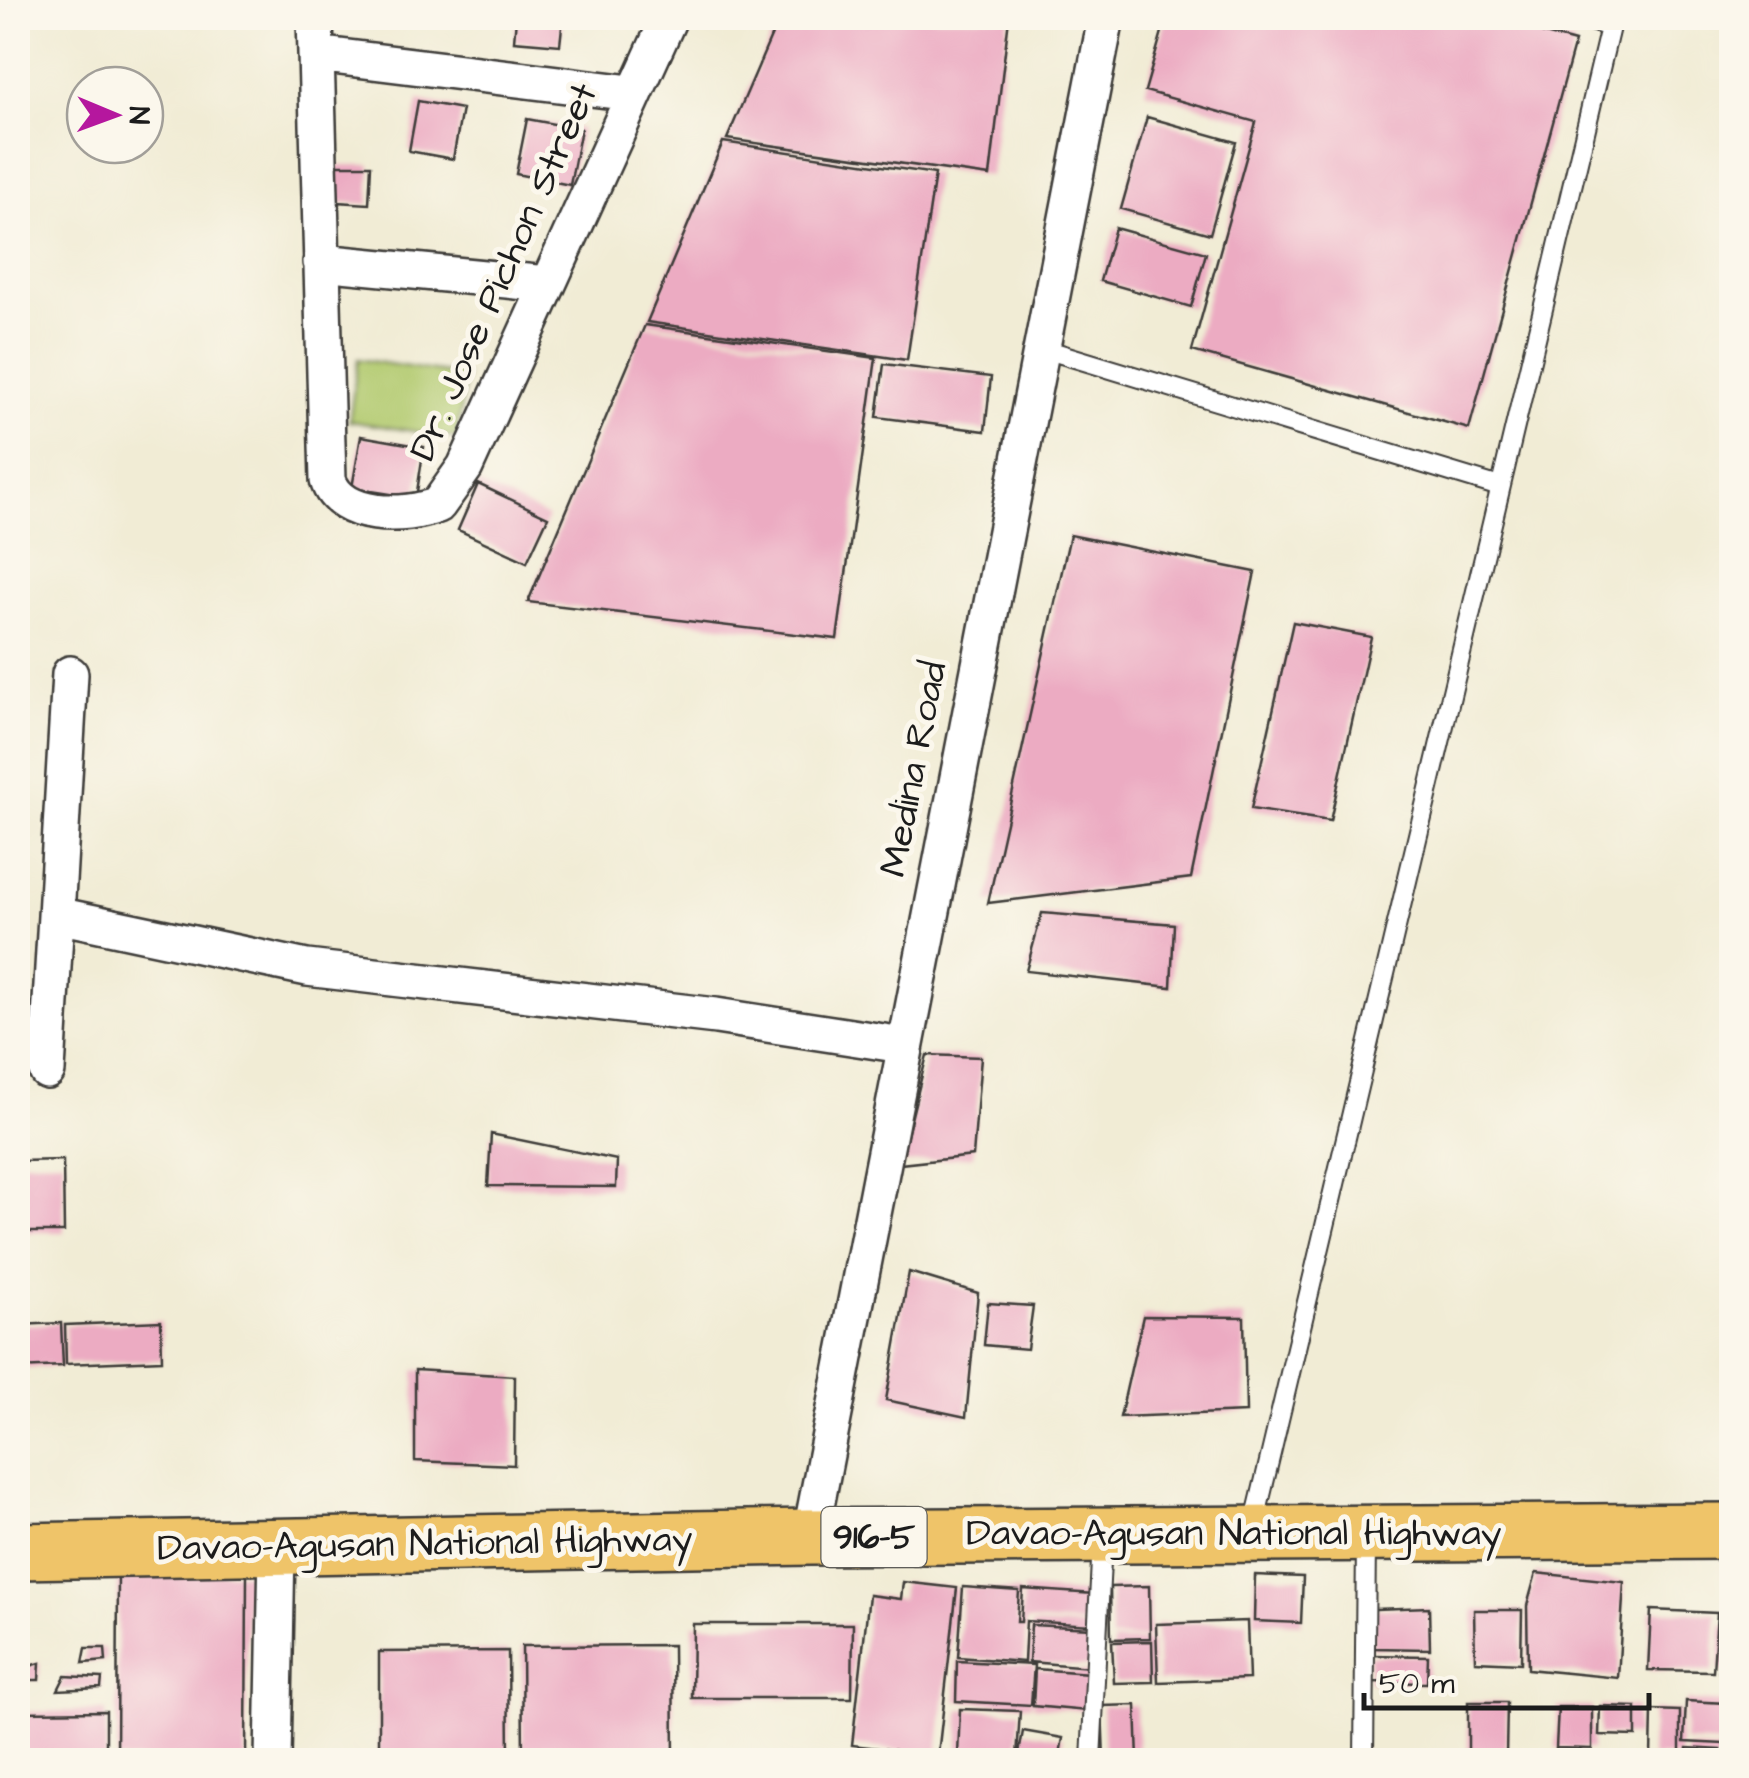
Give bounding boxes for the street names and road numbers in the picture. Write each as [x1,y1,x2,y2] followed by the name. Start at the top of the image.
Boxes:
[397,75,611,469] street label: Dr. Jose Pichon Street
[868,657,960,881] street label: Medina Road
[822,1507,926,1567] road number: 916-5
[966,1508,1502,1561] street label: Davao-Agusan National Highway
[157,1513,693,1576] street label: Davao-Agusan National Highway

